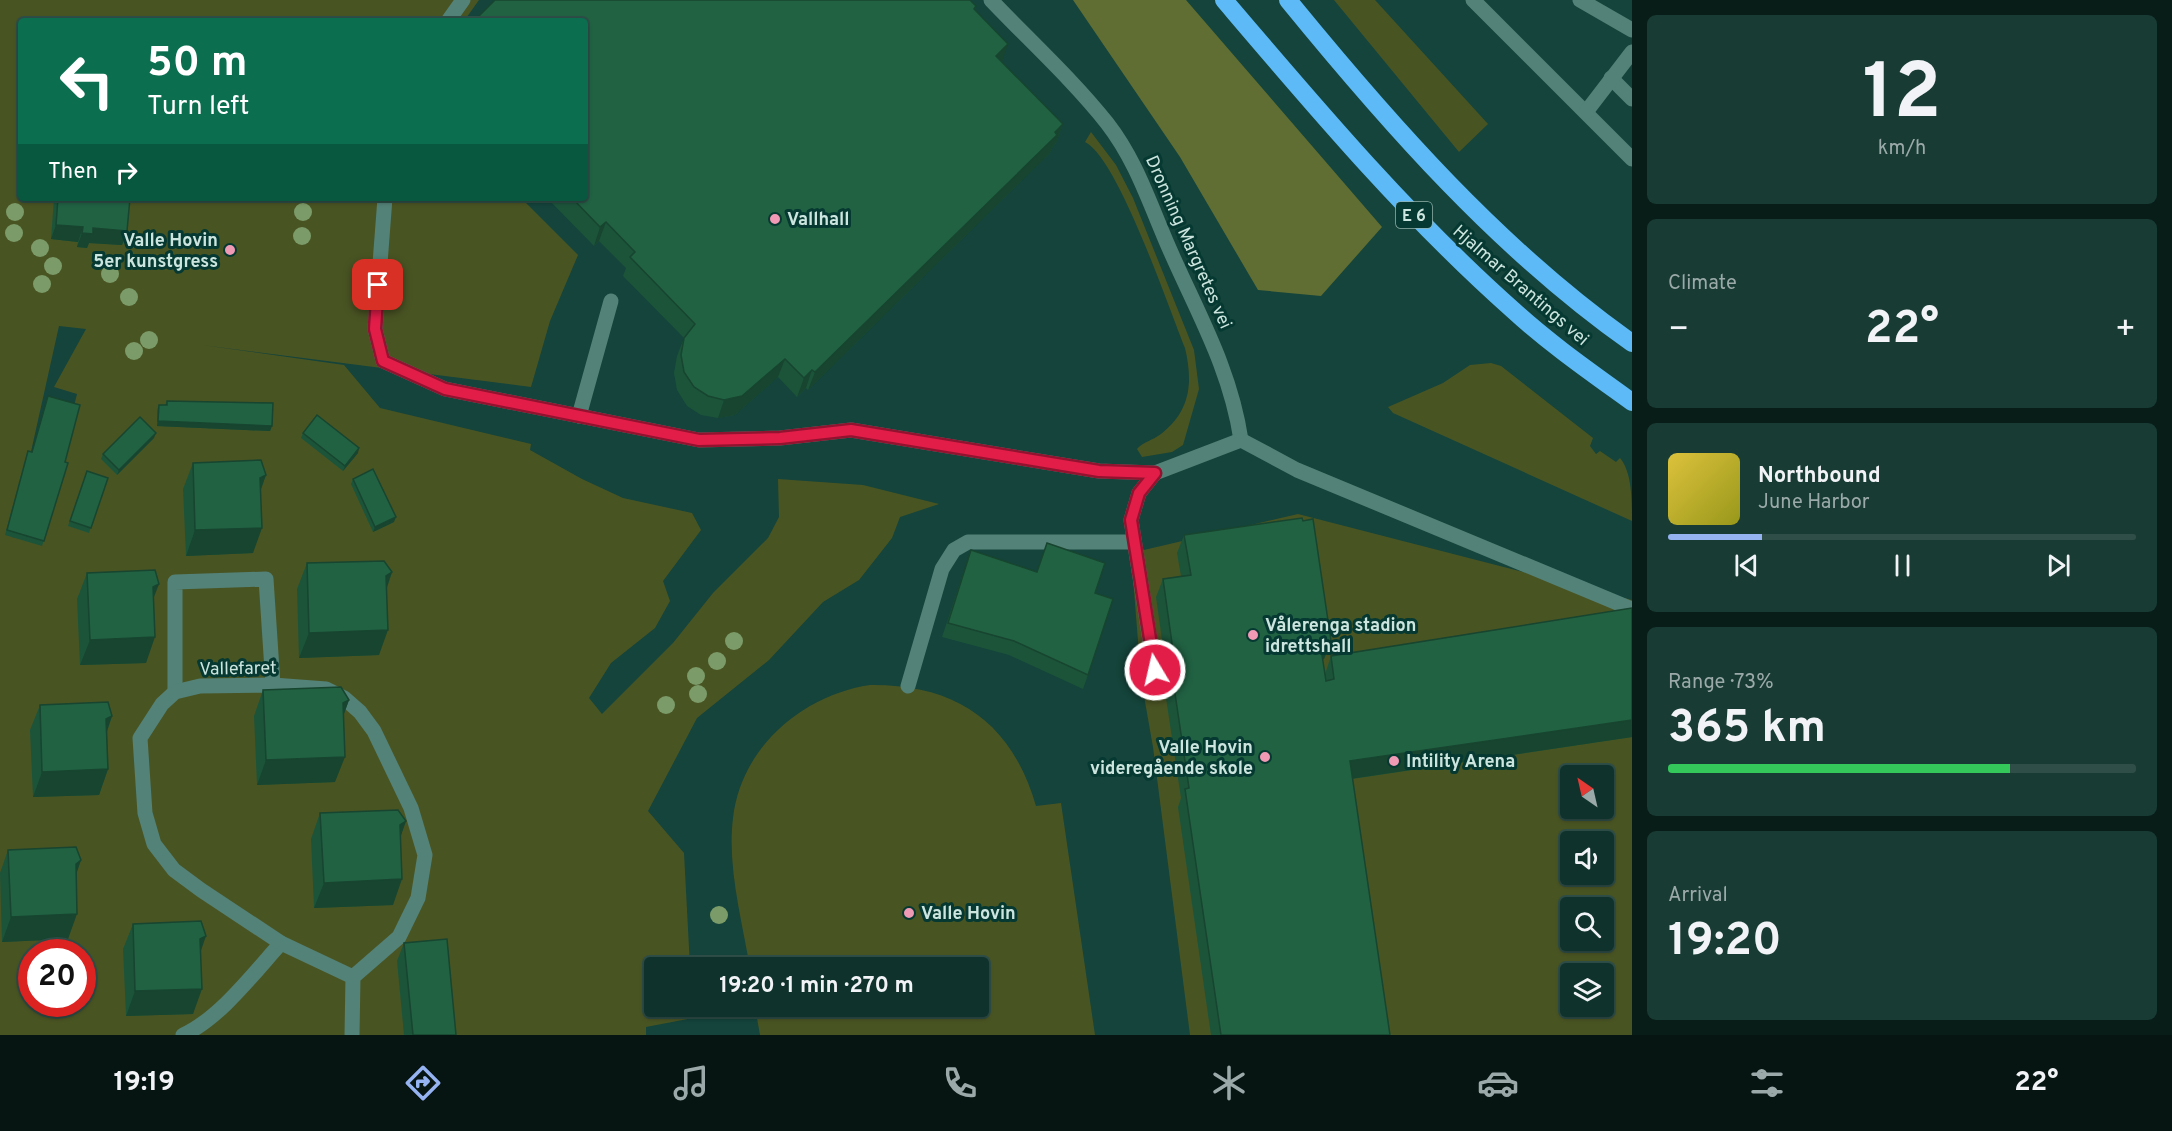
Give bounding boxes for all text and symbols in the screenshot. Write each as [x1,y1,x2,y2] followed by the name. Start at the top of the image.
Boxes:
[147,38,248,91] text: 50 m
[48,42,126,120] icon: left
[1863,47,1941,146] text: 12
[147,90,249,124] text: Turn left
[1878,136,1926,162] text: km/h
[1139,152,1236,333] street label: Dronning Margretes vei
[110,156,143,189] icon: right
[48,159,98,186] text: Then
[1396,202,1432,228] road number: E 6
[787,209,850,232] place label: Vallhall
[768,212,782,226] marker: Vallhall
[1447,221,1593,352] street label: Hjalmar Brantings vei
[93,230,218,274] place label: Valle Hovin 5er kunstgress
[223,243,237,257] marker: Valle Hovin 5er kunstgress
[352,259,403,310] pin
[361,268,394,301] icon: arrive
[1668,271,1737,297] text: Climate
[1865,302,1939,359] text: 22°
[1668,310,1689,352] text: −
[2115,310,2136,352] text: +
[1758,463,1881,490] text: Northbound
[1758,490,1870,516] text: June Harbor
[1730,549,1763,582] icon: previous
[1886,549,1919,582] icon: pause
[2042,549,2075,582] icon: next
[1265,615,1416,659] place label: Vålerenga stadion idrettshall
[1246,628,1260,642] marker: Vålerenga stadion idrettshall
[1123,638,1187,702] position arrow
[199,657,277,682] street label: Vallefaret
[1668,670,1774,696] text: Range · 73%
[1668,701,1826,758] text: 365 km
[1090,737,1253,781] place label: Valle Hovin videregående skole
[1258,750,1272,764] marker: Valle Hovin videregående skole
[1406,751,1515,774] place label: Intility Arena
[1387,754,1401,768] marker: Intility Arena
[1560,765,1614,819] north arrow
[1560,765,1614,1017] map controls
[1560,831,1614,885] button: sound
[1668,883,1728,909] text: Arrival
[1560,897,1614,951] button: search
[921,903,1016,926] place label: Valle Hovin
[902,906,916,920] marker: Valle Hovin
[1668,914,1782,971] text: 19:20
[18,939,96,1017] speed limit sign: 20
[1560,963,1614,1017] button: layers
[719,973,914,1000] text: 19:20 · 1 min · 270 m
[402,1062,444,1104] icon: directions
[670,1062,712,1104] icon: music
[939,1062,981,1104] icon: phone
[1208,1062,1250,1104] icon: climate
[1477,1062,1519,1104] icon: car
[1746,1062,1788,1104] icon: filters
[113,1066,175,1100] text: 19:19
[2014,1066,2059,1100] text: 22°

